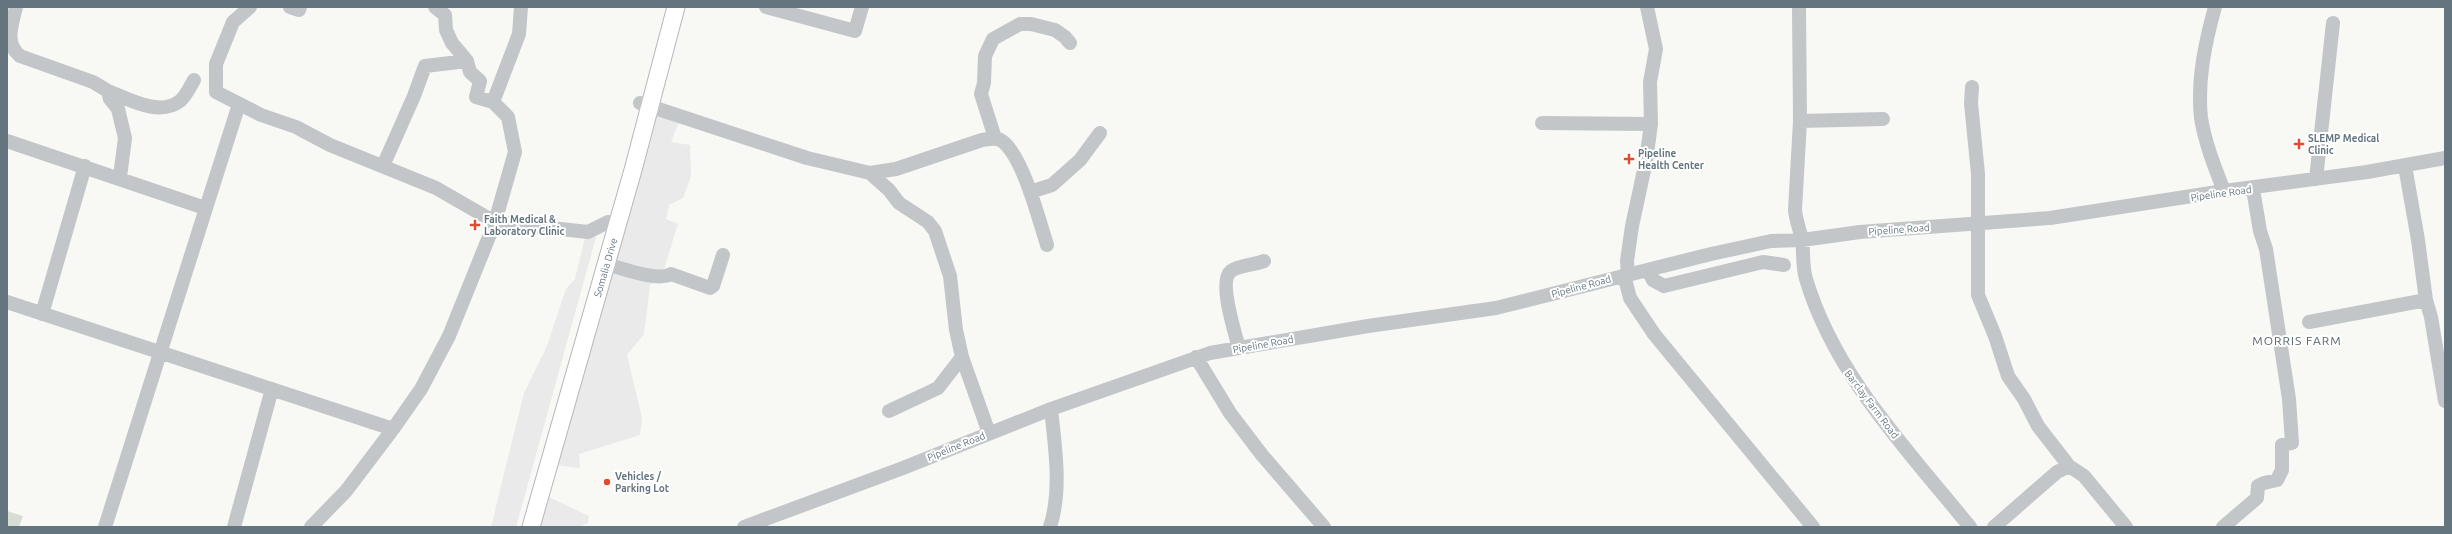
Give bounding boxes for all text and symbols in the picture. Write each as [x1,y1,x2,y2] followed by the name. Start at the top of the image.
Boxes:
[2308,133,2379,156] place label: SLEMP Medical Clinic
[2293,138,2305,150] marker: SLEMP Medical Clinic
[1638,148,1705,171] place label: Pipeline Health Center
[1623,153,1635,165] marker: Pipeline Health Center
[2190,184,2252,203] street label: Pipeline Road
[484,214,565,237] place label: Faith Medical & Laboratory Clinic
[469,219,481,231] marker: Faith Medical & Laboratory Clinic
[1868,222,1930,237] street label: Pipeline Road
[592,237,619,298] street label: Somalia Drive
[1550,273,1612,300] street label: Pipeline Road
[1232,334,1294,355] street label: Pipeline Road
[2252,334,2342,347] district label: MORRIS FARM
[1842,368,1901,441] street label: Barclay Farm Road
[926,430,987,463] street label: Pipeline Road
[615,471,670,494] place label: Vehicles / Parking Lot
[602,477,612,487] marker: Vehicles / Parking Lot

